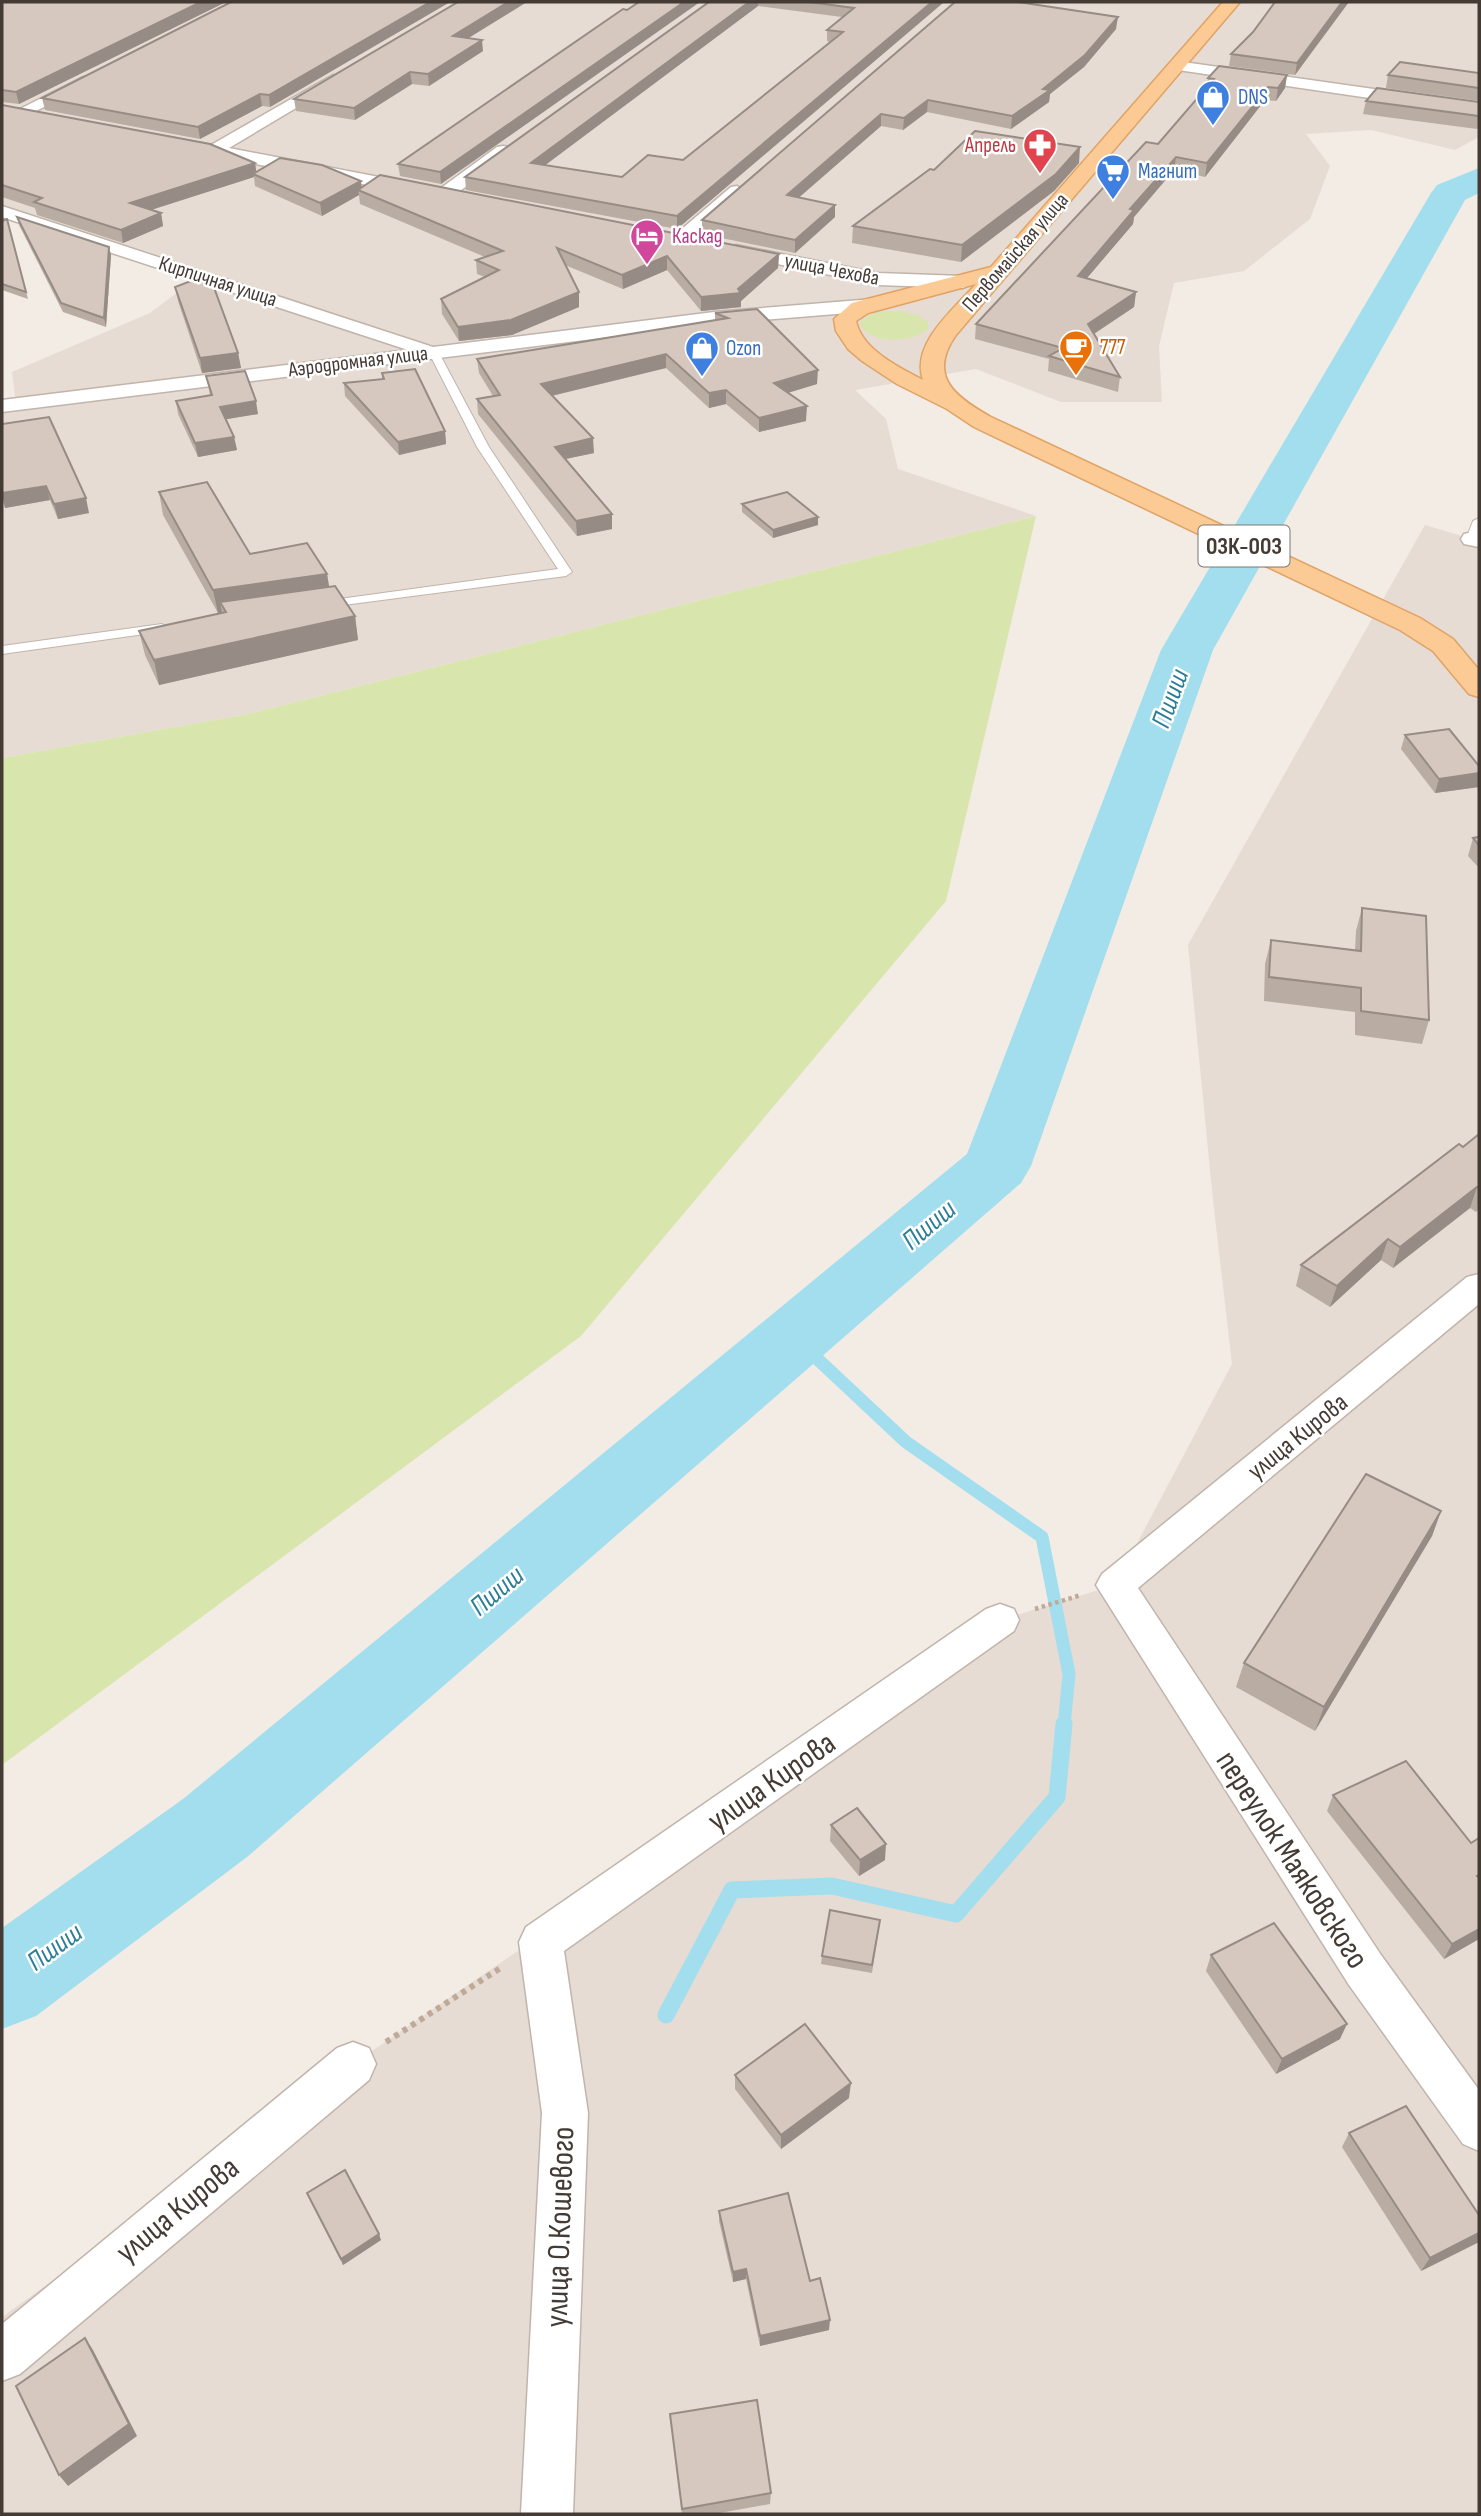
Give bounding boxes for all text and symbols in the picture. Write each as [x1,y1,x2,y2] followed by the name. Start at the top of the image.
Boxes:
[1194,78,1232,127] shop icon: DNS
[1238,85,1268,110] place label: DNS
[1021,126,1059,175] pharmacy icon: Апрель
[964,133,1016,158] place label: Апрель
[1094,152,1132,201] supermarket icon: Магнит
[1138,159,1197,184] place label: Магнит
[957,188,1074,317] street label: Первомайская улица
[628,217,666,266] hotel icon: Каскад
[672,224,723,249] place label: Каскад
[782,248,881,291] street label: улица Чехова
[156,251,280,312] street label: Кирпичная улица
[1057,328,1095,377] cafe icon: 777
[683,329,721,378] shop icon: Ozon
[1100,335,1126,360] place label: 777
[726,336,761,361] place label: Ozon
[286,341,429,383] street label: Аэродромная улица
[1198,526,1290,566] road number: 03К-003
[1145,664,1196,732] water label: Пшиш
[895,1193,963,1257] water label: Пшиш
[1242,1387,1354,1487] street label: улица Кирова
[463,1559,531,1623] water label: Пшиш
[700,1724,843,1840] street label: улица Кирова
[1207,1744,1377,1976] street label: переулок Маяковского
[21,1916,89,1978] water label: Пшиш
[538,2126,583,2328] street label: улица О.Кошевого
[108,2149,247,2272] street label: улица Кирова

